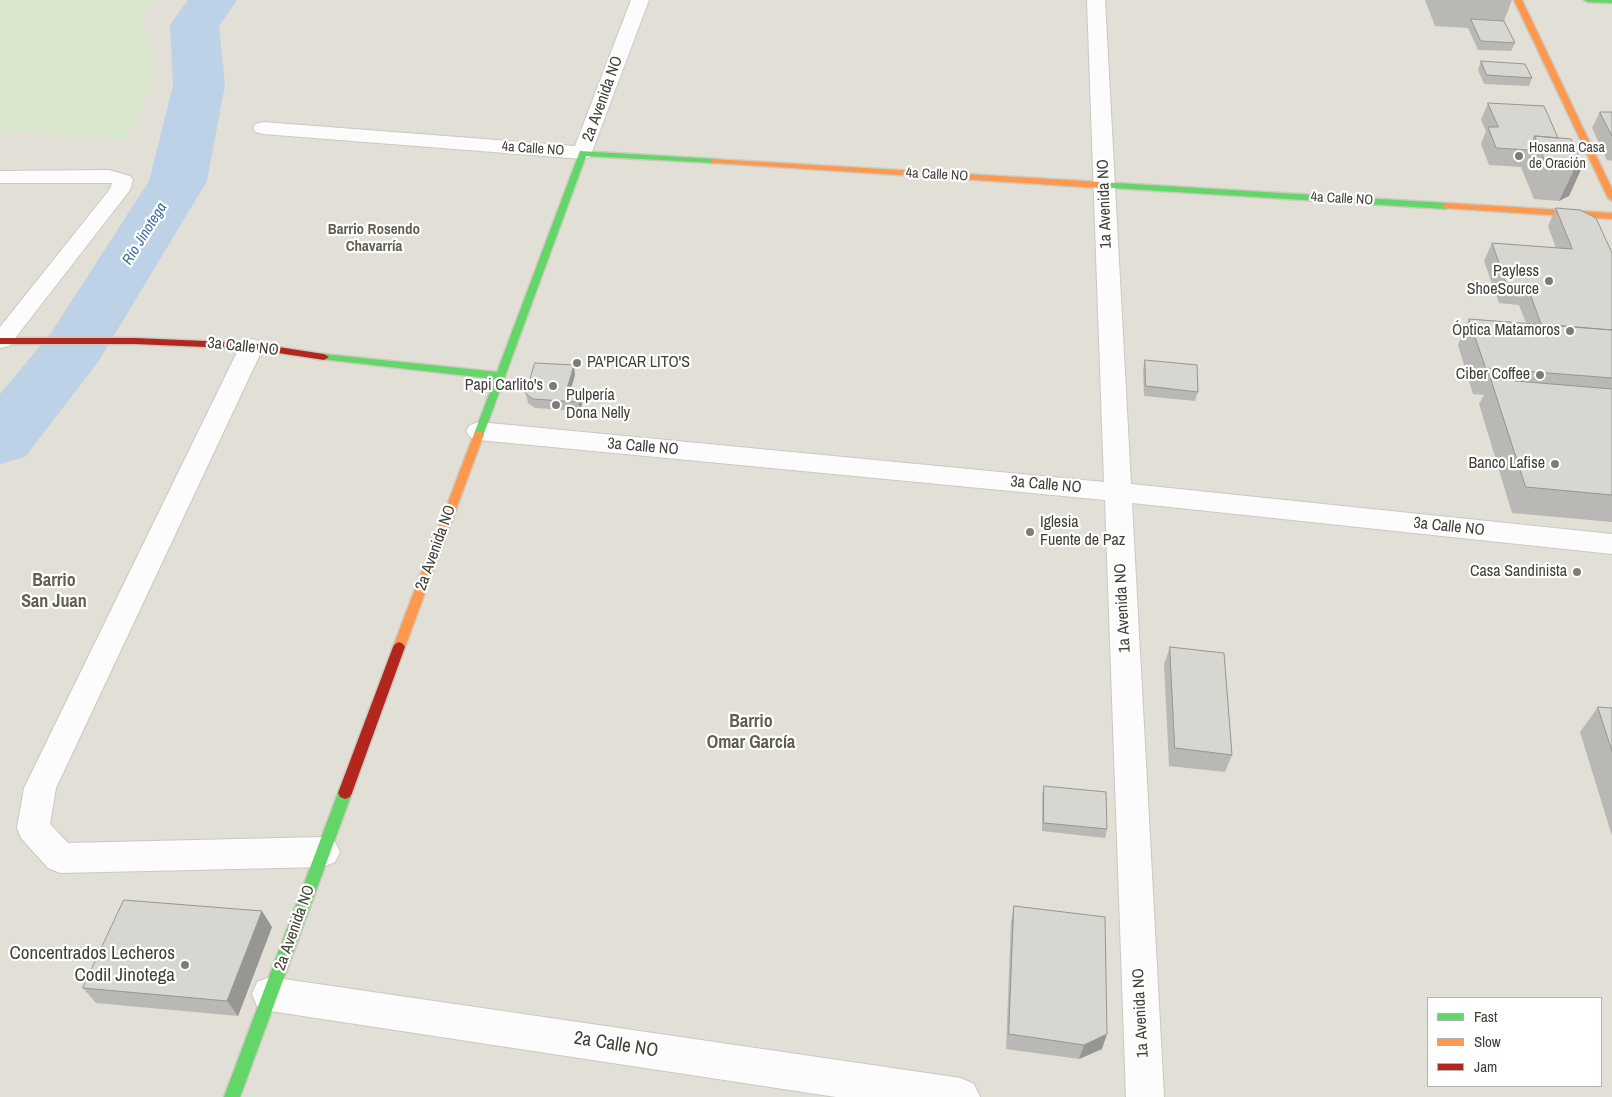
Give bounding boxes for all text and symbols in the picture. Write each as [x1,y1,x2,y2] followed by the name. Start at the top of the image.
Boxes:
[579,54,627,144] street label: 2a Avenida NO
[501,138,565,160] street label: 4a Calle NO
[1529,140,1605,172] place label: Hosanna Casa de Oración
[1513,150,1525,162] marker: Hosanna Casa de Oración
[1094,159,1116,249] street label: 1a Avenida NO
[905,165,969,185] street label: 4a Calle NO
[1310,189,1374,209] street label: 4a Calle NO
[119,200,171,268] water label: Río Jinotega
[328,221,420,256] district label: Barrio Rosendo Chavarría
[1467,262,1539,300] place label: Payless ShoeSource
[1543,275,1555,287] marker: Payless ShoeSource
[1452,321,1560,341] place label: Óptica Matamoros
[1564,325,1576,337] marker: Óptica Matamoros
[206,334,280,360] street label: 3a Calle NO
[587,353,690,373] place label: PA'PICAR LITO'S
[571,357,583,369] marker: PA'PICAR LITO'S
[1456,365,1530,385] place label: Ciber Coffee
[1534,369,1546,381] marker: Ciber Coffee
[465,376,543,396] place label: Papi Carlito's
[547,380,559,392] marker: Papi Carlito's
[566,386,630,424] place label: Pulpería Dona Nelly
[550,399,562,411] marker: Pulpería Dona Nelly
[607,434,679,460] street label: 3a Calle NO
[1468,454,1545,474] place label: Banco Lafise
[1549,458,1561,470] marker: Banco Lafise
[1010,472,1082,498] street label: 3a Calle NO
[412,503,460,593] street label: 2a Avenida NO
[1040,513,1125,551] place label: Iglesia Fuente de Paz
[1412,514,1486,540] street label: 3a Calle NO
[1024,526,1036,538] marker: Iglesia Fuente de Paz
[1470,562,1567,582] place label: Casa Sandinista
[1111,563,1135,653] street label: 1a Avenida NO
[1571,566,1583,578] marker: Casa Sandinista
[21,570,87,612] district label: Barrio San Juan
[707,711,795,754] district label: Barrio Omar García
[271,883,319,973] street label: 2a Avenida NO
[10,943,175,987] place label: Concentrados Lecheros Codil Jinotega
[179,959,191,971] marker: Concentrados Lecheros Codil Jinotega
[1129,968,1153,1058] street label: 1a Avenida NO
[1427,997,1602,1087] legend
[1474,1006,1497,1027] text: Fast
[572,1027,660,1063] street label: 2a Calle NO
[1474,1031,1501,1052] text: Slow
[1474,1056,1497,1077] text: Jam

